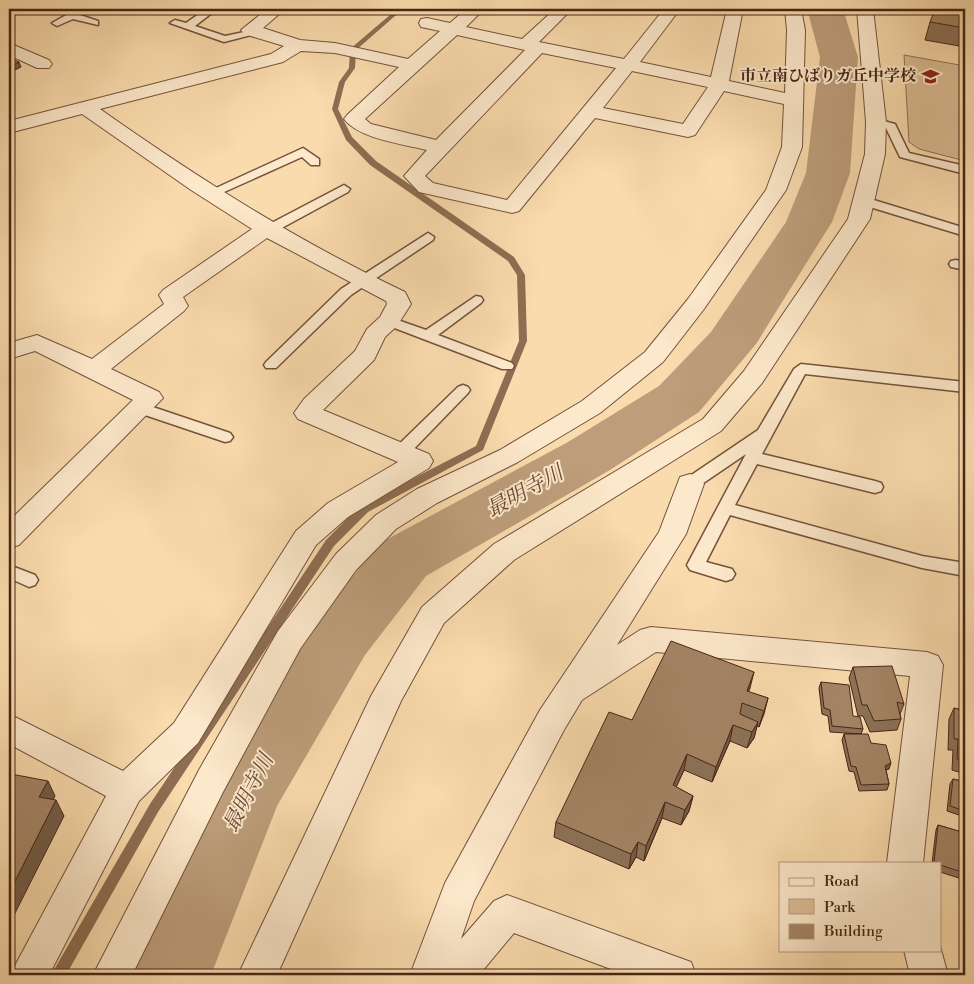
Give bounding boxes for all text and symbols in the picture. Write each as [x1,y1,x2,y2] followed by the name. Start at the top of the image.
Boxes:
[740,66,917,86] place label: 市立南ひばりガ丘中学校
[920,66,940,86] school or university icon: 市立南ひばりガ丘中学校
[482,459,570,524] water label: 最明寺川
[218,748,281,836] water label: 最明寺川
[779,862,942,952] legend
[824,872,859,891] text: Road
[824,898,856,917] text: Park
[823,922,883,941] text: Building

